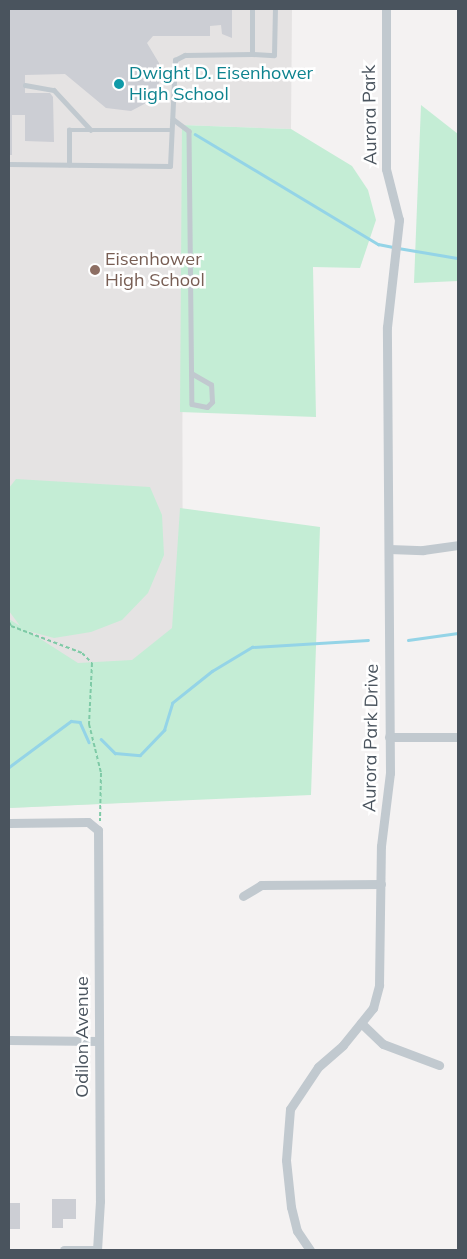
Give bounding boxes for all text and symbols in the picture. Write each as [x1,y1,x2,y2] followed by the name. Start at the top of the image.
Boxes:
[129,63,313,106] place label: Dwight D. Eisenhower High School
[358,65,382,165] street label: Aurora Park
[113,78,125,90] marker: Dwight D. Eisenhower High School
[105,249,205,292] place label: Eisenhower High School
[89,264,101,276] marker: Eisenhower High School
[359,664,383,812] street label: Aurora Park Drive
[71,976,93,1098] street label: Odilon Avenue

